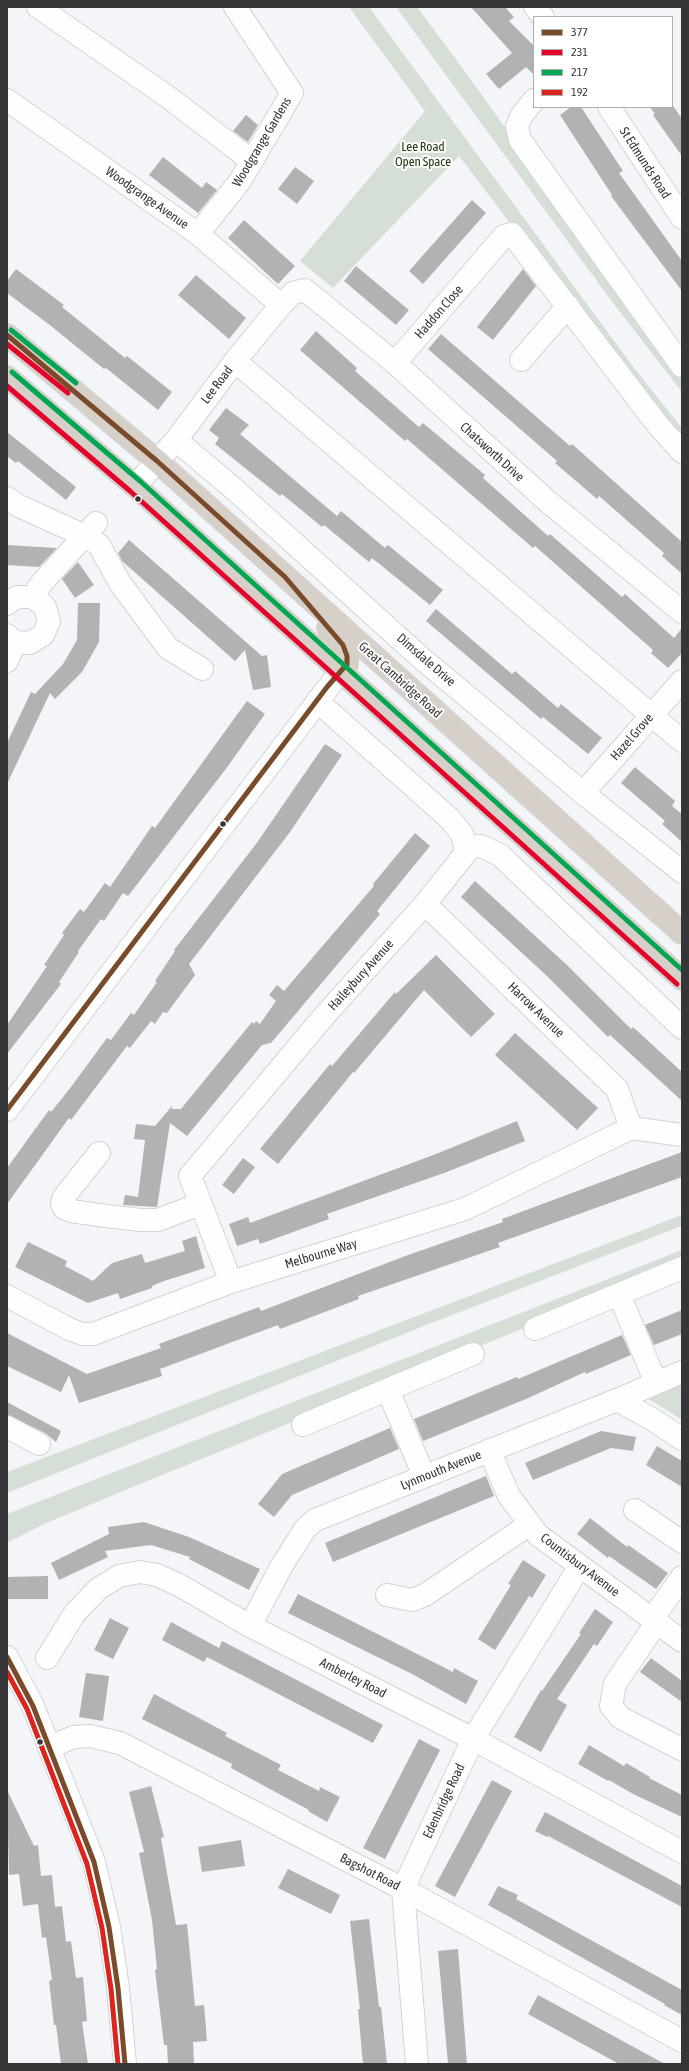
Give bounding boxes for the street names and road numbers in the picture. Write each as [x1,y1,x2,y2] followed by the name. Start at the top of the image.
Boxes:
[229,94,295,190] street label: Woodgrange Gardens
[616,124,674,202] street label: St Edmunds Road
[102,164,192,232] street label: Woodgrange Avenue
[412,282,466,342] street label: Haddon Close
[198,363,236,407] street label: Lee Road
[457,419,527,485] street label: Chatsworth Drive
[393,630,459,690] street label: Dimsdale Drive
[355,639,445,721] street label: Great Cambridge Road
[607,710,657,764] street label: Hazel Grove
[325,936,397,1014] street label: Haileybury Avenue
[504,979,568,1041] street label: Harrow Avenue
[283,1236,359,1272] street label: Melbourne Way
[398,1447,484,1493] street label: Lynmouth Avenue
[537,1530,623,1600] street label: Countisbury Avenue
[317,1655,389,1701] street label: Amberley Road
[420,1761,468,1841] street label: Edenbridge Road
[337,1850,403,1894] street label: Bagshot Road

